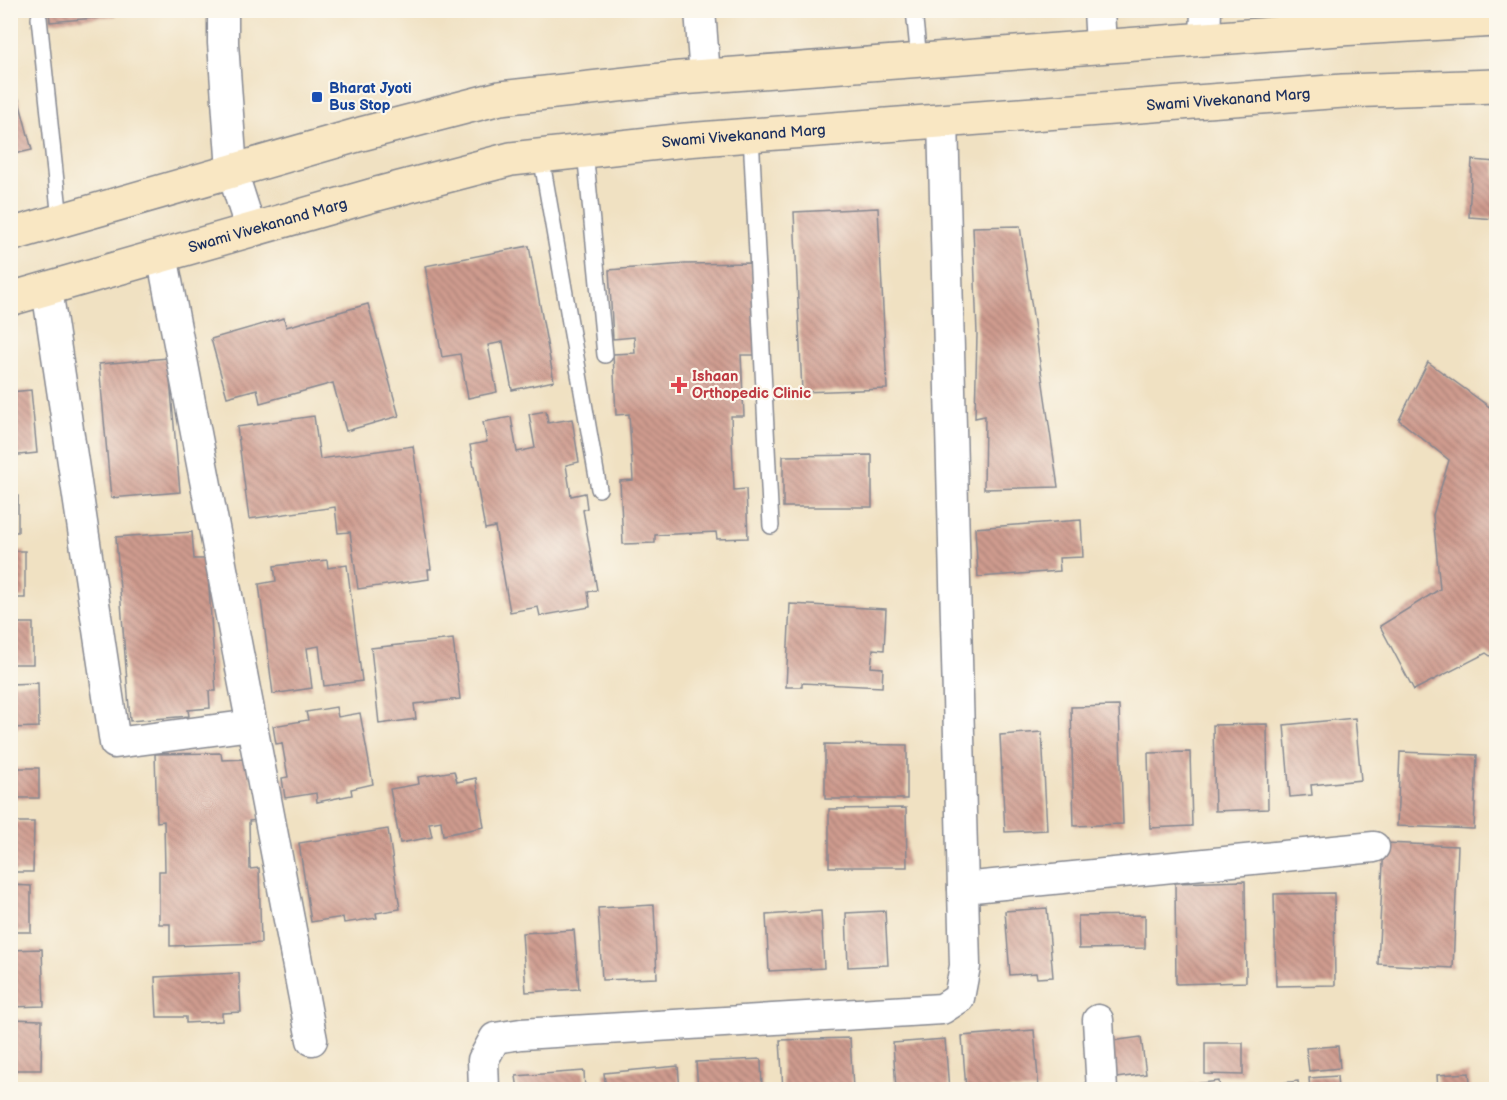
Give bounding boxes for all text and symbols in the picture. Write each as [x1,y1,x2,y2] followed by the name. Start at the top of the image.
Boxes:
[329,79,412,115] place label: Bharat Jyoti Bus Stop
[1146,84,1311,115] street label: Swami Vivekanand Marg
[310,90,324,104] marker: Bharat Jyoti Bus Stop
[661,120,826,152] street label: Swami Vivekanand Marg
[186,194,349,257] street label: Swami Vivekanand Marg
[692,367,811,403] place label: Ishaan Orthopedic Clinic
[670,376,688,394] marker: Ishaan Orthopedic Clinic

